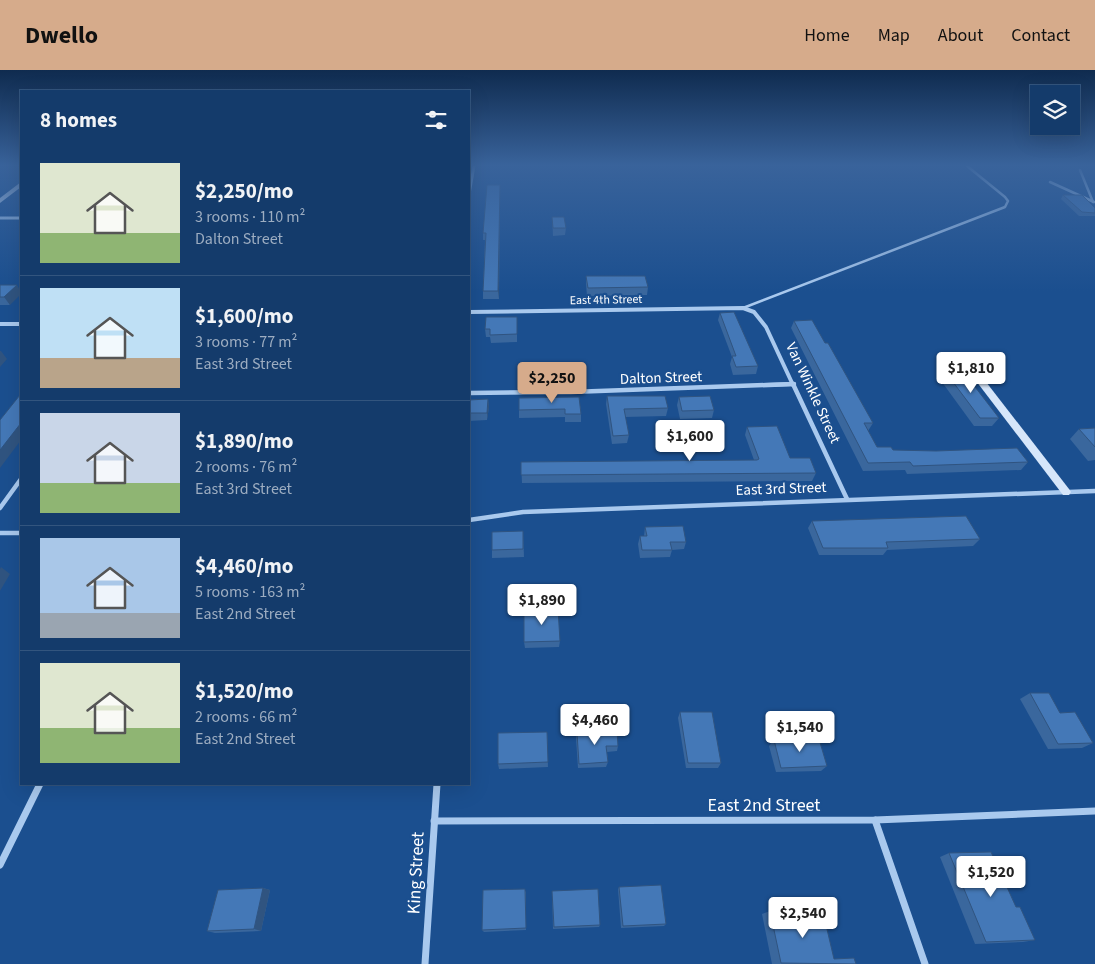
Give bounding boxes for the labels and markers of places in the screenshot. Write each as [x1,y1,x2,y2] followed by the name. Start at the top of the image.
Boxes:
[930,352,1012,394] pin: $1,810
[511,362,593,404] pin: $2,250
[649,420,731,462] pin: $1,600
[501,584,583,626] pin: $1,890
[554,704,636,746] pin: $4,460
[759,710,841,753] pin: $1,540
[950,856,1032,898] pin: $1,520
[762,896,844,939] pin: $2,540

